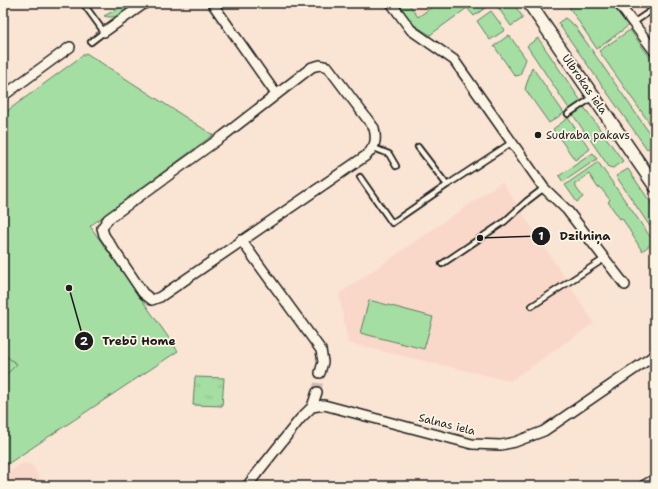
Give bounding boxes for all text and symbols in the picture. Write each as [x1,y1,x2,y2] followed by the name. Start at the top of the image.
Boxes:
[559,52,611,117] street label: Ulbrokas iela
[546,128,630,143] place label: Sudraba pakavs
[533,130,543,140] marker: Sudraba pakavs
[531,224,618,248] callout: Dzilniņa
[538,228,544,244] text: 1
[559,228,611,245] text: Dzilniņa
[74,329,184,353] callout: Trebū Home
[80,333,89,349] text: 2
[102,333,176,349] text: Trebū Home
[417,410,477,439] street label: Salnas iela

